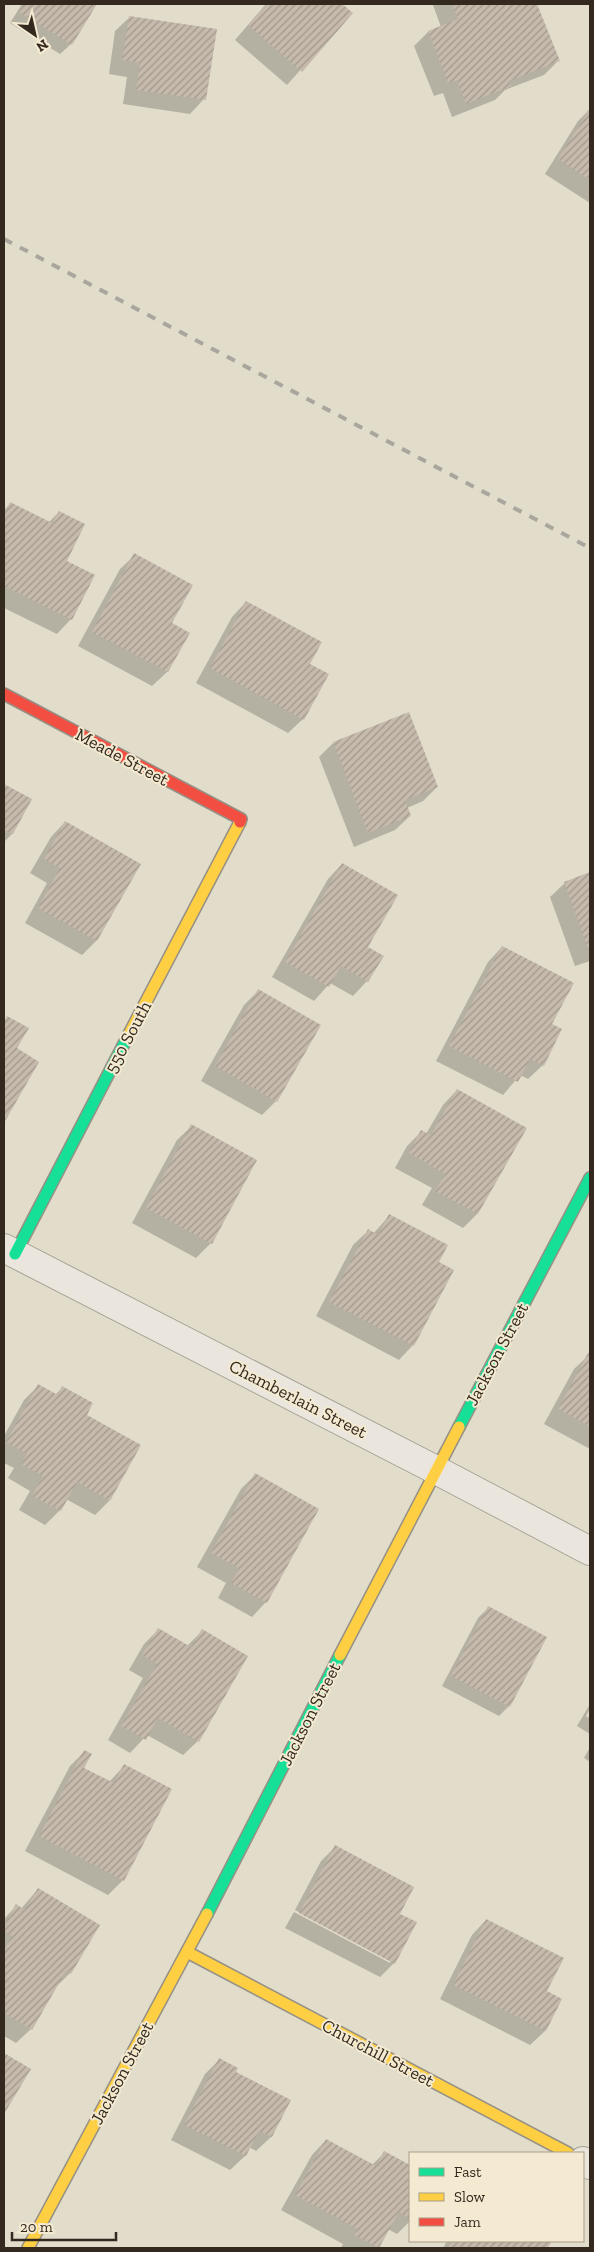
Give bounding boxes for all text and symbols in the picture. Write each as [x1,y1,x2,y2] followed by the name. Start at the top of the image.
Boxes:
[10,10,60,60] north arrow
[33,35,51,56] text: N
[72,723,173,791] street label: Meade Street
[100,997,156,1077] street label: 550 South
[461,1299,533,1409] street label: Jackson Street
[225,1355,371,1443] street label: Chamberlain Street
[275,1658,346,1769] street label: Jackson Street
[318,2014,438,2092] street label: Churchill Street
[86,2018,158,2128] street label: Jackson Street
[409,2152,584,2242] legend
[454,2163,482,2181] text: Fast
[454,2188,486,2206] text: Slow
[12,2210,116,2242] scale bar
[454,2213,481,2231] text: Jam
[20,2218,53,2236] text: 20 m

